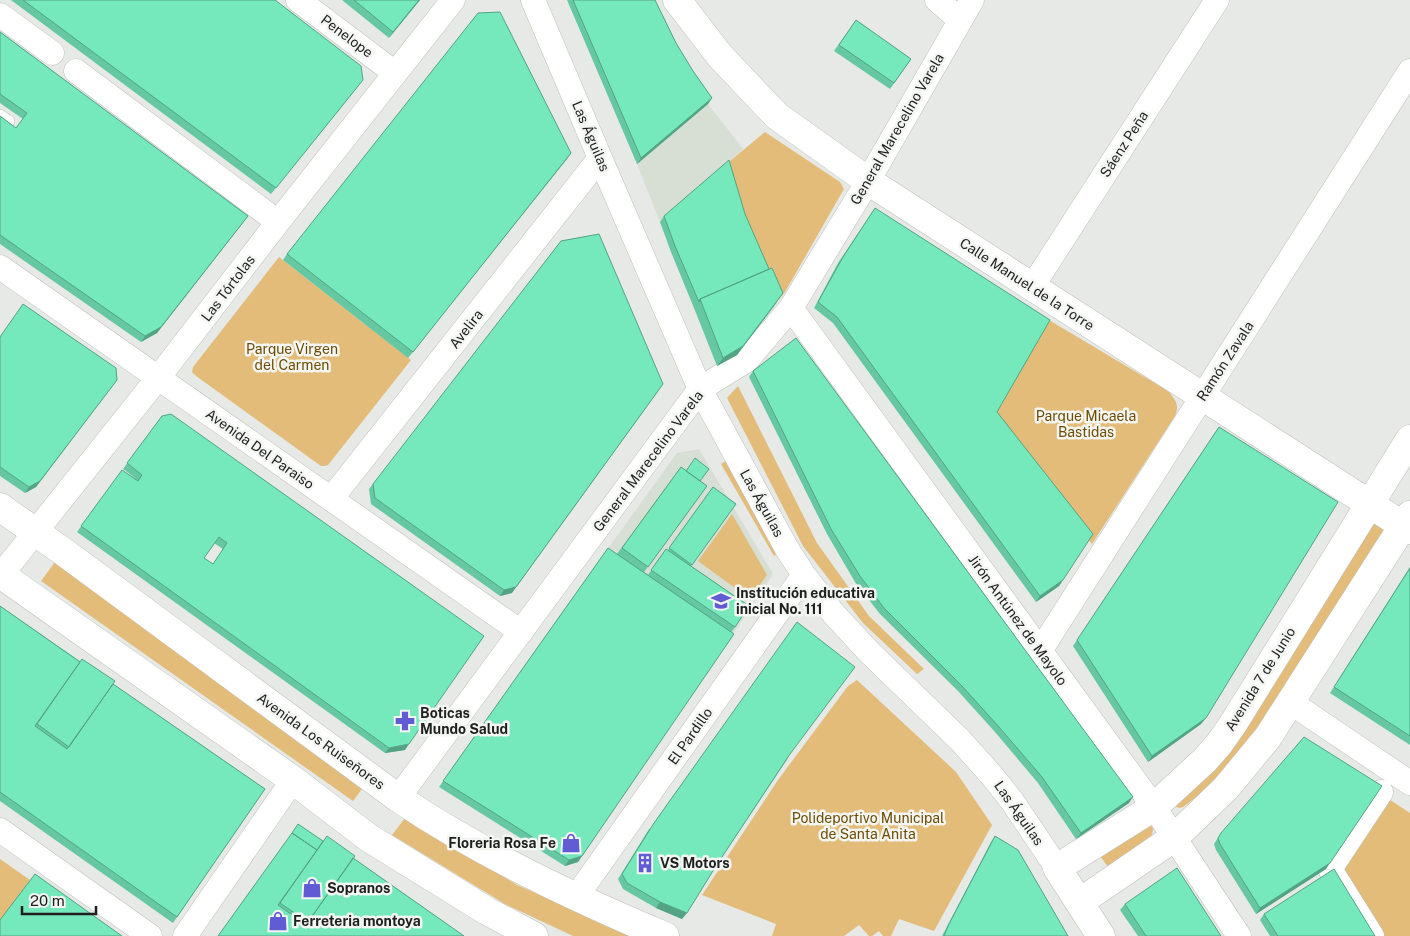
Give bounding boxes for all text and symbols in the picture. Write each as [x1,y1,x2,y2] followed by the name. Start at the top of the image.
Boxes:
[318,11,376,61] street label: Penelope
[847,50,947,208] street label: General Marecelino Varela
[569,98,614,174] street label: Las Águilas
[1097,108,1151,180] street label: Sáenz Peña
[957,235,1097,334] street label: Calle Manuel de la Torre
[198,252,258,324] street label: Las Tórtolas
[446,306,486,352] street label: Avelira
[1193,318,1257,404] street label: Ramón Zavala
[246,341,338,373] park label: Parque Virgen del Carmen
[590,387,706,535] street label: General Marecelino Varela
[203,406,317,492] street label: Avenida Del Paraiso
[1036,408,1136,440] park label: Parque Micaela Bastidas
[737,466,788,540] street label: Las Águilas
[965,552,1071,688] street label: Jirón Antúnez de Mayolo
[736,585,875,617] place label: Institución educativa inicial No. 111
[710,590,732,612] school or university icon: Institución educativa inicial No. 111
[1222,624,1298,734] street label: Avenida 7 de Junio
[254,689,388,793] street label: Avenida Los Ruiseñores
[665,704,715,768] street label: El Pardillo
[420,705,508,737] place label: Boticas Mundo Salud
[394,710,416,732] pharmacy icon: Boticas Mundo Salud
[991,777,1048,848] street label: Las Águilas
[792,810,944,842] park label: Polideportivo Municipal de Santa Anita
[560,832,582,854] shop icon: Floreria Rosa Fe
[448,835,556,851] place label: Floreria Rosa Fe
[634,852,656,874] building icon: VS Motors
[660,855,730,871] place label: VS Motors
[301,877,323,899] shop icon: Sopranos
[327,880,390,896] place label: Sopranos
[22,884,96,916] scale bar
[30,892,65,909] text: 20 m
[267,910,289,932] shop icon: Ferreteria montoya
[293,913,421,929] place label: Ferreteria montoya

